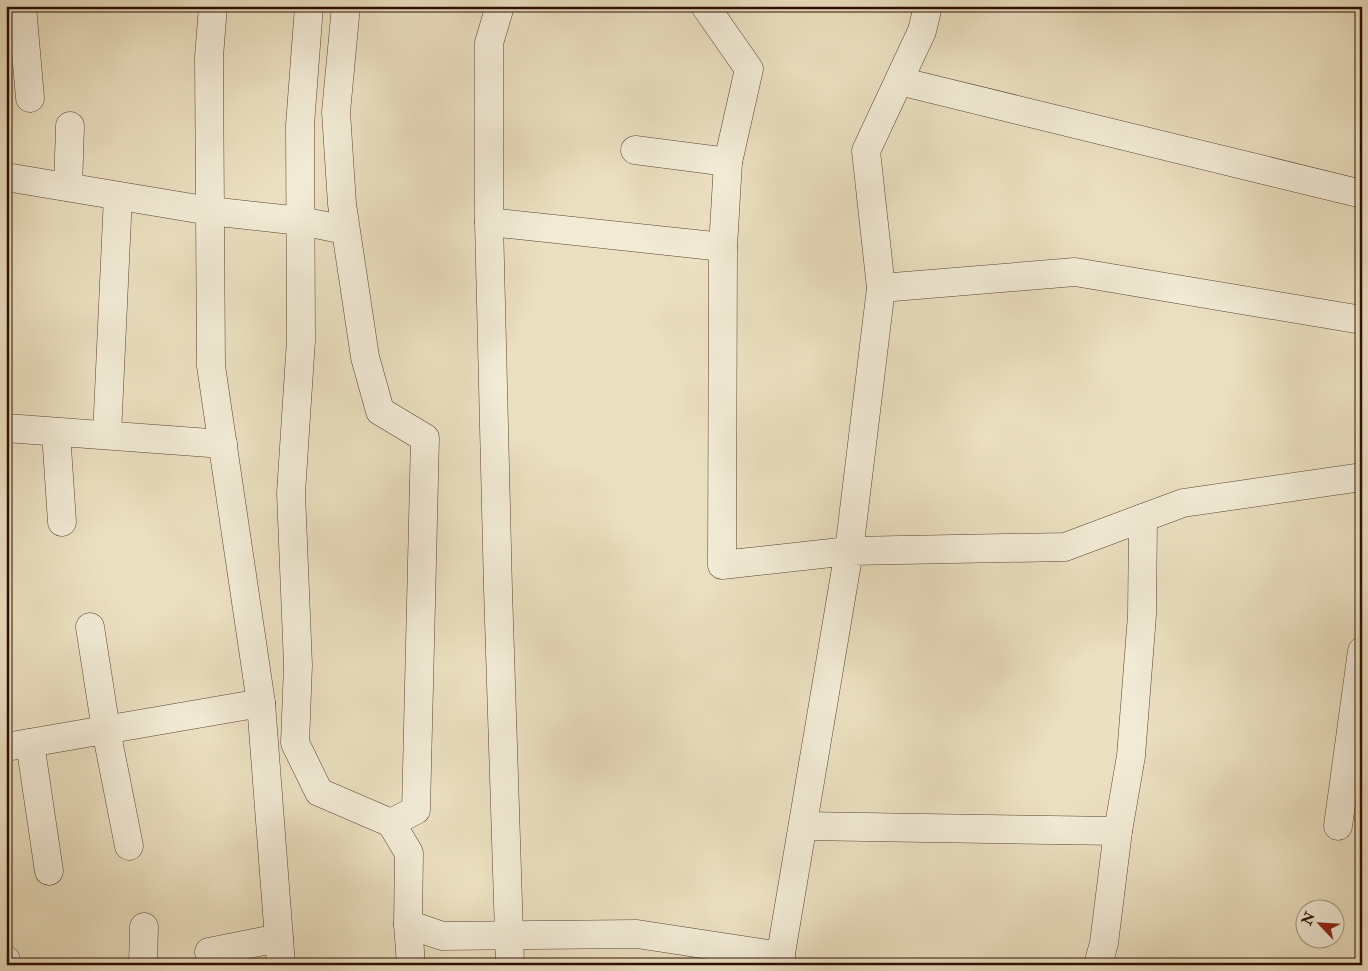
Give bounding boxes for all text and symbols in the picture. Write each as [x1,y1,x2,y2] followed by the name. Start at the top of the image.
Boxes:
[1296,898,1346,948] north arrow
[1298,909,1319,929] text: N

